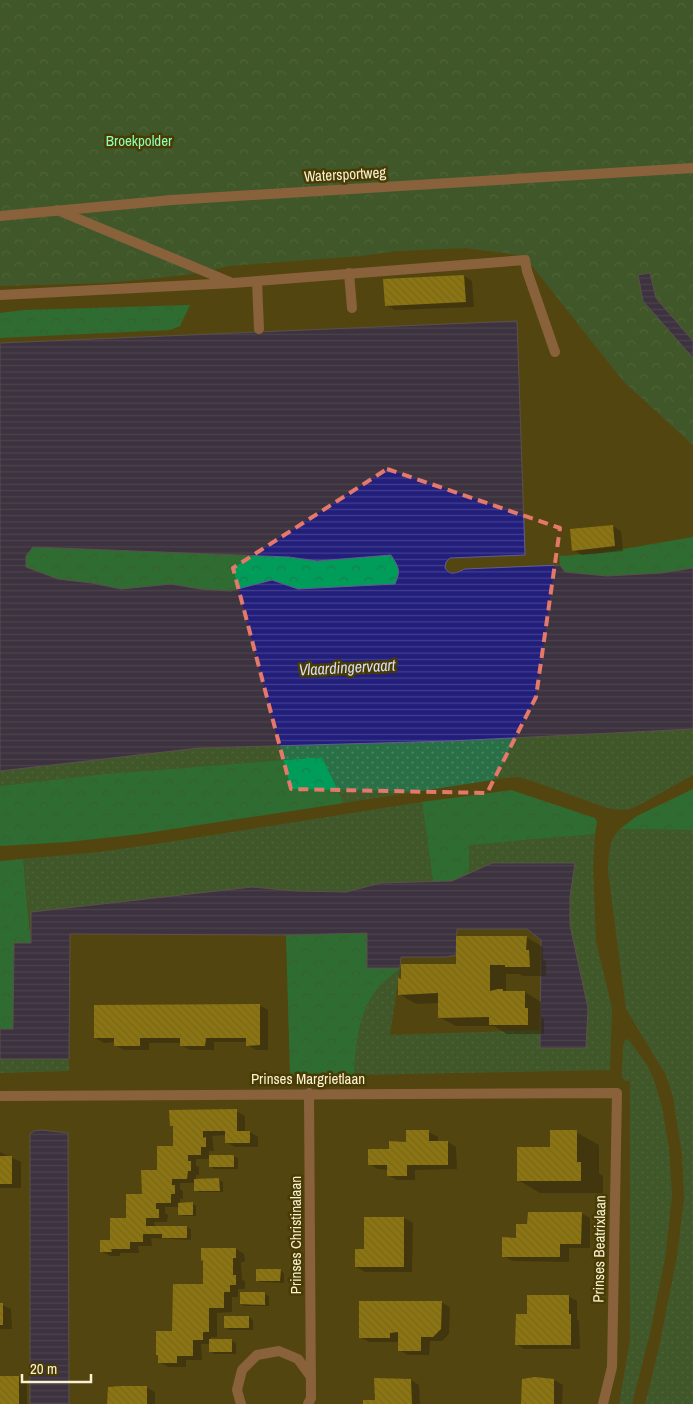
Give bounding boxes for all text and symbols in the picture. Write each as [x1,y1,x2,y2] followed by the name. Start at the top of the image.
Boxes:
[106,130,172,151] park label: Broekpolder
[303,161,387,187] street label: Watersportweg
[298,653,396,681] water label: Vlaardingervaart
[251,1068,365,1089] street label: Prinses Margrietlaan
[285,1176,306,1294] street label: Prinses Christinalaan
[588,1195,610,1303] street label: Prinses Beatrixlaan
[22,1352,91,1384] scale bar
[30,1358,57,1379] text: 20 m

